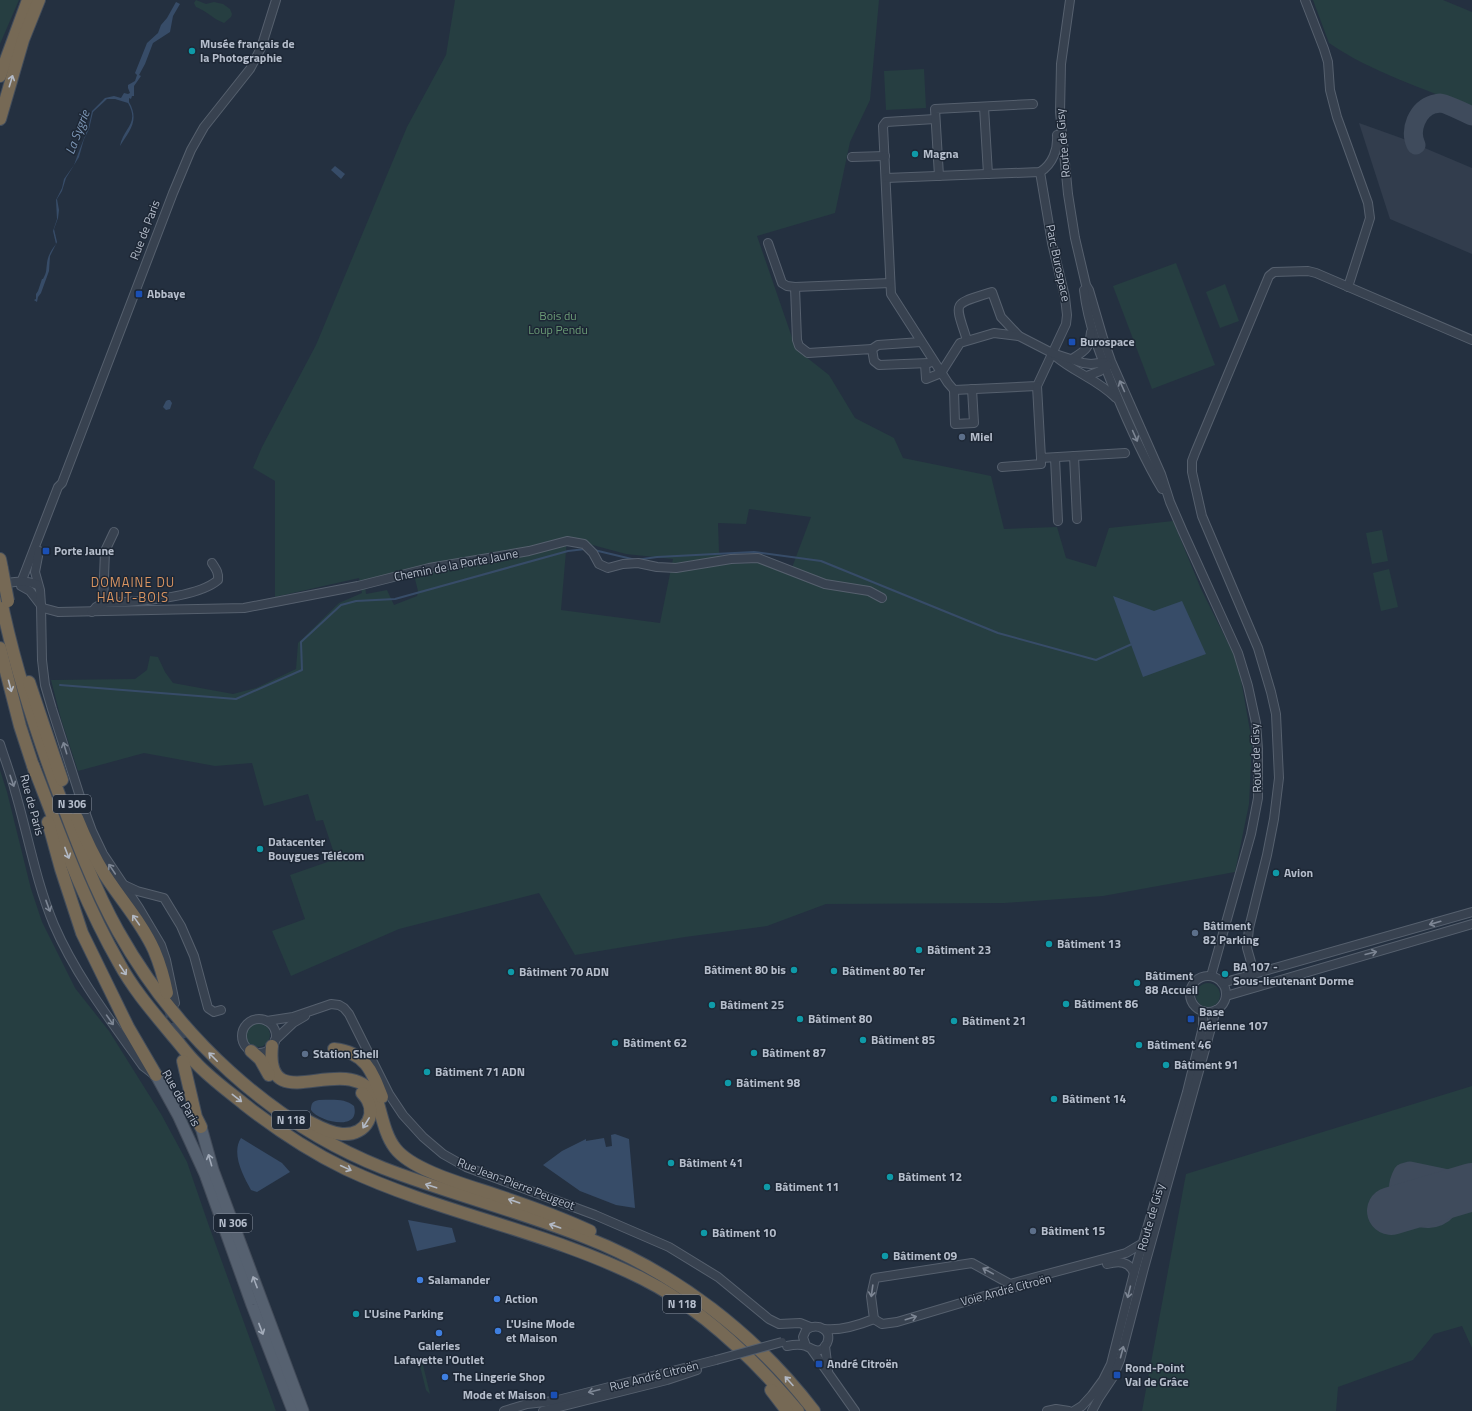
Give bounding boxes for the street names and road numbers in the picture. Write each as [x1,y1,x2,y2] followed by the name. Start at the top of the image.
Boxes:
[1050,108,1075,178] street label: Route de Gisy
[124,197,165,263] street label: Rue de Paris
[1041,223,1076,303] street label: Parc Burospace
[392,543,520,586] street label: Chemin de la Porte Jaune
[1245,723,1266,793] street label: Route de Gisy
[15,772,50,838] street label: Rue de Paris
[53,795,91,813] road number: N 306
[157,1066,206,1130] street label: Rue de Paris
[272,1111,310,1129] road number: N 118
[455,1152,578,1215] street label: Rue Jean-Pierre Peugeot
[1132,1181,1169,1253] street label: Route de Gisy
[214,1214,252,1232] road number: N 306
[958,1268,1053,1311] street label: Voie André Citroën
[663,1295,701,1313] road number: N 118
[607,1355,701,1396] street label: Rue André Citroën

